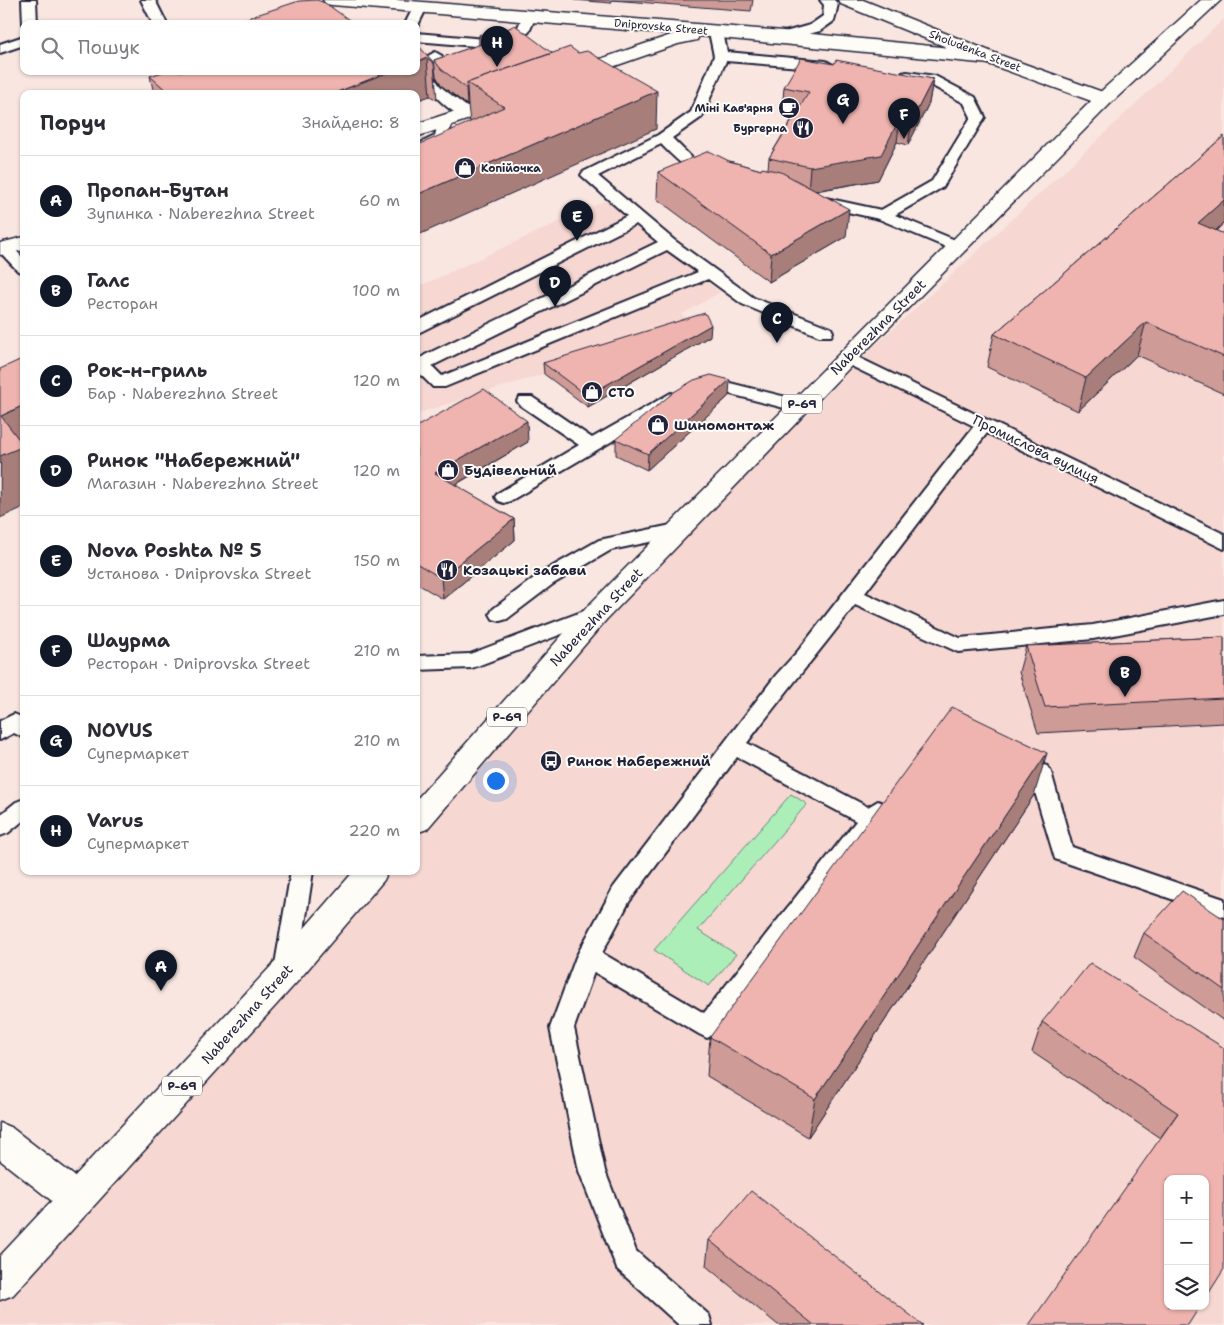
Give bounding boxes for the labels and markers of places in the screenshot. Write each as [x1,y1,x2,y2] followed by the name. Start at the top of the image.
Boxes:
[481,26,513,67] pin: H
[827,83,859,124] pin: G
[777,96,801,120] cafe icon: Міні Кав'ярня
[888,98,920,139] pin: F
[695,101,773,116] place label: Міні Кав'ярня
[791,116,815,140] restaurant icon: Бургерна
[733,121,787,136] place label: Бургерна
[453,156,477,180] shop icon: Копійочка
[481,161,541,176] place label: Копійочка
[561,200,593,241] pin: E
[539,266,571,307] pin: D
[761,302,793,343] pin: C
[580,380,604,404] shop icon: СТО
[608,383,635,401] place label: СТО
[646,413,670,437] shop icon: Шиномонтаж
[674,416,774,434] place label: Шиномонтаж
[436,458,460,482] shop icon: Будівельний
[464,461,557,479] place label: Будівельний
[435,558,459,582] restaurant icon: Козацькі забави
[463,561,587,579] place label: Козацькі забави
[1109,656,1141,697] pin: B
[539,749,563,773] bus stop icon: Ринок Набережний
[567,752,711,770] place label: Ринок Набережний
[145,950,177,991] pin: A

